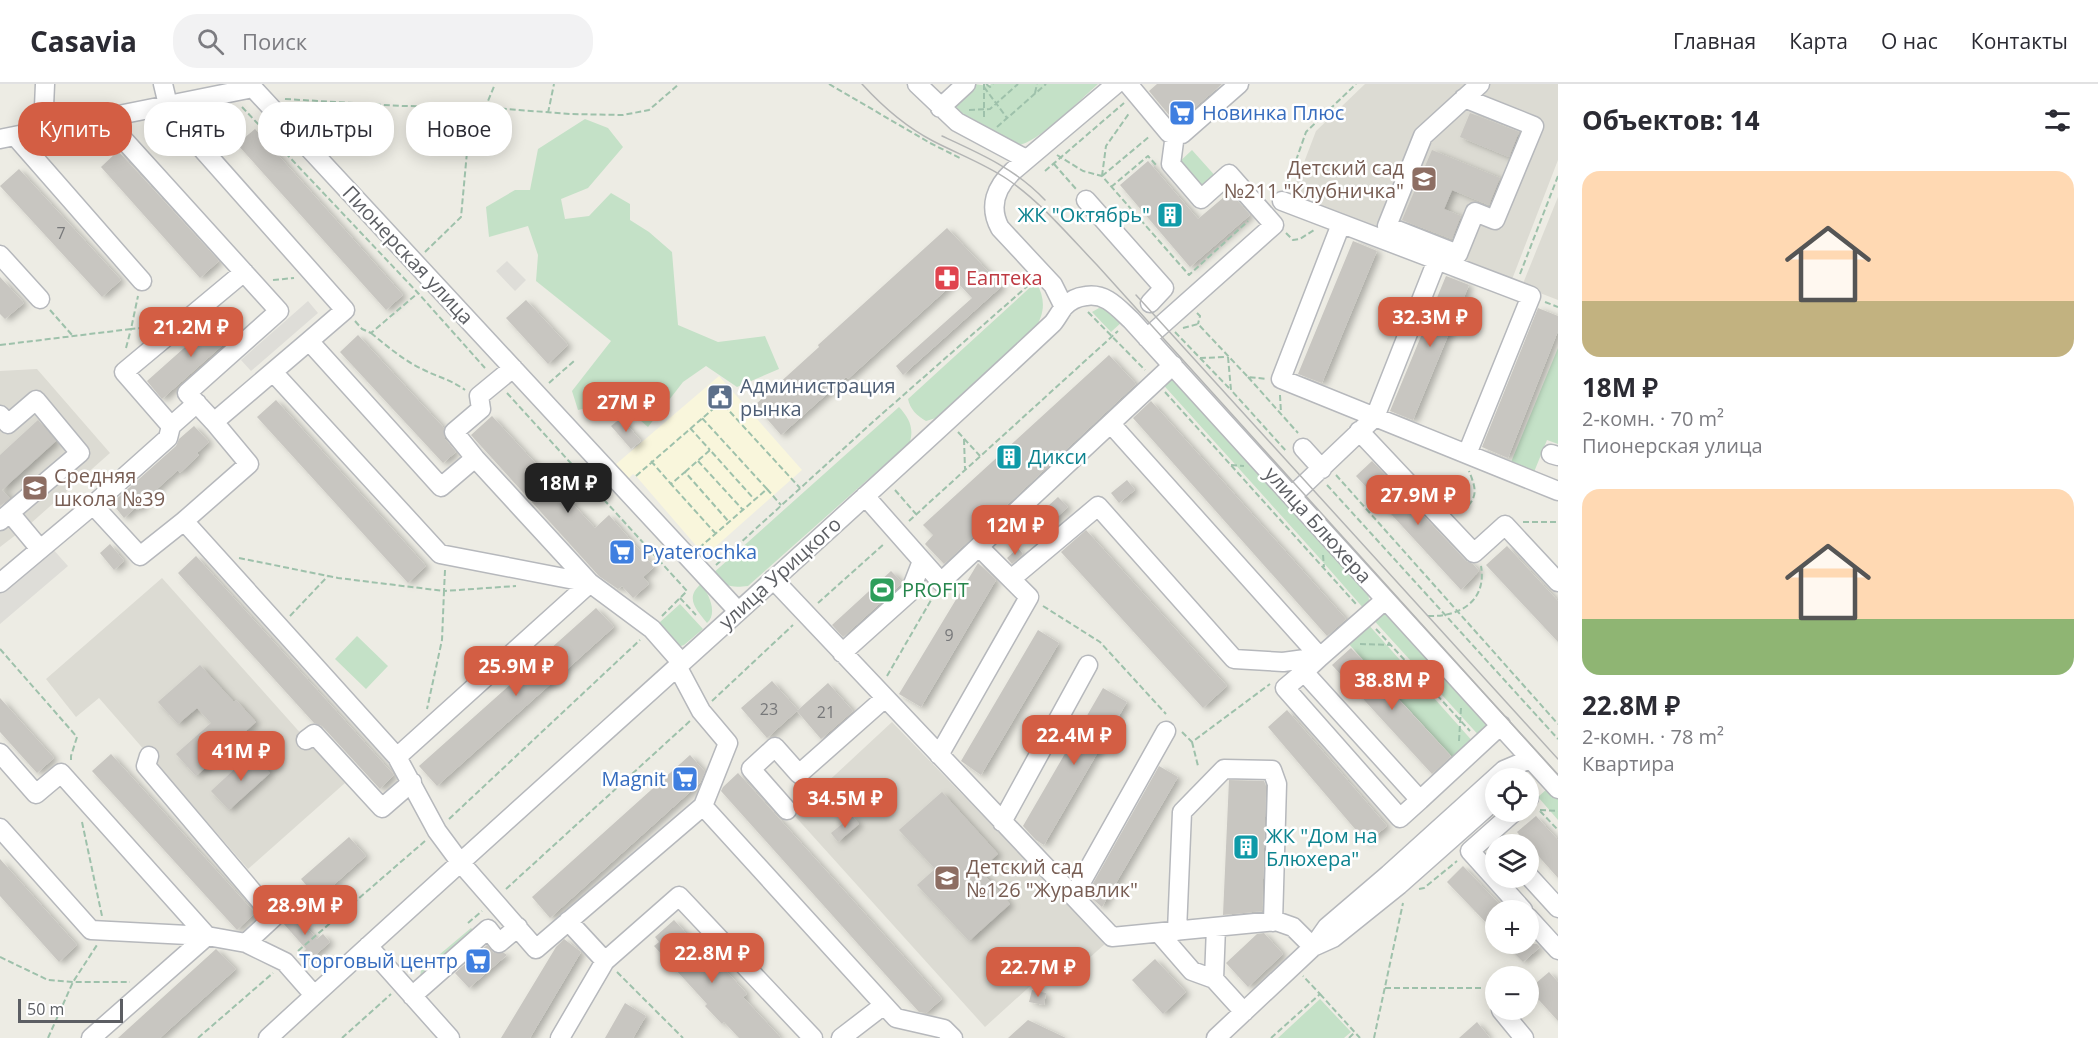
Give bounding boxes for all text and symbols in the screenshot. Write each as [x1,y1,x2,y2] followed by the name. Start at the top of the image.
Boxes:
[173,14,593,68] search box
[30,22,137,60] text: Casavia
[194,25,227,58] icon: search
[242,26,307,56] text: Поиск
[1673,27,1756,55] text: Главная
[1789,27,1848,55] text: Карта
[1881,27,1938,55] text: О нас
[1971,27,2068,55] text: Контакты
[1167,98,1197,128] supermarket icon: Новинка Плюс
[1202,99,1344,126] place label: Новинка Плюс
[18,102,132,156] chip: Купить
[144,102,246,156] chip: Снять
[258,102,394,156] chip: Фильтры
[406,102,512,156] chip: Новое
[1582,102,1760,138] text: Объектов: 14
[2041,104,2074,137] icon: filters
[1224,154,1404,204] place label: Детский сад №211 "Клубничка"
[1409,164,1439,194] school or university icon: Детский сад №211 "Клубничка"
[337,179,480,330] street label: Пионерская улица
[1155,200,1185,230] building icon: ЖК "Октябрь"
[1018,201,1150,228] place label: ЖК "Октябрь"
[1774,210,1882,318] icon: home
[56,222,66,244] house number: 7
[932,263,962,293] pharmacy icon: Еаптека
[966,264,1043,291] place label: Еаптека
[1375,297,1485,348] pin: 32.3M ₽
[1392,303,1468,330] text: 32.3M ₽
[136,307,246,358] pin: 21.2M ₽
[153,313,229,340] text: 21.2M ₽
[1582,369,1658,405] text: 18M ₽
[740,372,896,422] place label: Администрация рынка
[584,382,668,433] pin: 27M ₽
[705,382,735,412] public building icon: Администрация рынка
[597,388,655,415] text: 27M ₽
[1582,405,1724,432] text: 2-комн. · 70 m²
[1582,432,1763,459] text: Пионерская улица
[994,442,1024,472] building icon: Дикси
[1028,443,1087,470] place label: Дикси
[1259,461,1378,589] street label: улица Блюхера
[54,462,165,512] place label: Средняя школа №39
[526,463,610,514] pin: 18M ₽
[539,469,597,496] text: 18M ₽
[20,473,50,503] school or university icon: Средняя школа №39
[1363,475,1473,526] pin: 27.9M ₽
[1380,481,1456,508] text: 27.9M ₽
[973,505,1057,556] pin: 12M ₽
[713,510,847,635] street label: улица Урицкого
[986,511,1044,538] text: 12M ₽
[1774,528,1882,636] icon: home
[607,537,637,567] supermarket icon: Pyaterochka
[642,538,757,565] place label: Pyaterochka
[867,575,897,605] sports icon: PROFIT
[902,576,969,603] place label: PROFIT
[944,624,954,646] house number: 9
[461,646,571,697] pin: 25.9M ₽
[478,652,554,679] text: 25.9M ₽
[1337,660,1447,711] pin: 38.8M ₽
[1354,666,1430,693] text: 38.8M ₽
[1582,687,1680,723] text: 22.8M ₽
[760,698,778,720] house number: 23
[817,701,835,723] house number: 21
[1019,715,1129,766] pin: 22.4M ₽
[1036,721,1112,748] text: 22.4M ₽
[1582,723,1724,750] text: 2-комн. · 78 m²
[199,731,283,782] pin: 41M ₽
[212,737,270,764] text: 41M ₽
[1582,750,1675,777] text: Квартира
[670,764,700,794] supermarket icon: Magnit
[602,765,666,792] place label: Magnit
[1485,768,1539,1020] map controls
[1485,768,1539,822] button: locate
[790,778,900,829] pin: 34.5M ₽
[807,784,883,811] text: 34.5M ₽
[1266,822,1378,872] place label: ЖК "Дом на Блюхера"
[1231,832,1261,862] building icon: ЖК "Дом на Блюхера"
[1485,834,1539,888] button: layers
[966,853,1138,903] place label: Детский сад №126 "Журавлик"
[932,863,962,893] school or university icon: Детский сад №126 "Журавлик"
[250,885,360,936] pin: 28.9M ₽
[267,891,343,918] text: 28.9M ₽
[1485,900,1539,954] button: +
[657,933,767,984] pin: 22.8M ₽
[674,939,750,966] text: 22.8M ₽
[463,946,493,976] supermarket icon: Торговый центр
[299,947,458,974] place label: Торговый центр
[983,947,1093,998] pin: 22.7M ₽
[1000,953,1076,980] text: 22.7M ₽
[1485,966,1539,1020] button: −
[18,996,123,1024] scale bar
[27,998,64,1020] text: 50 m

